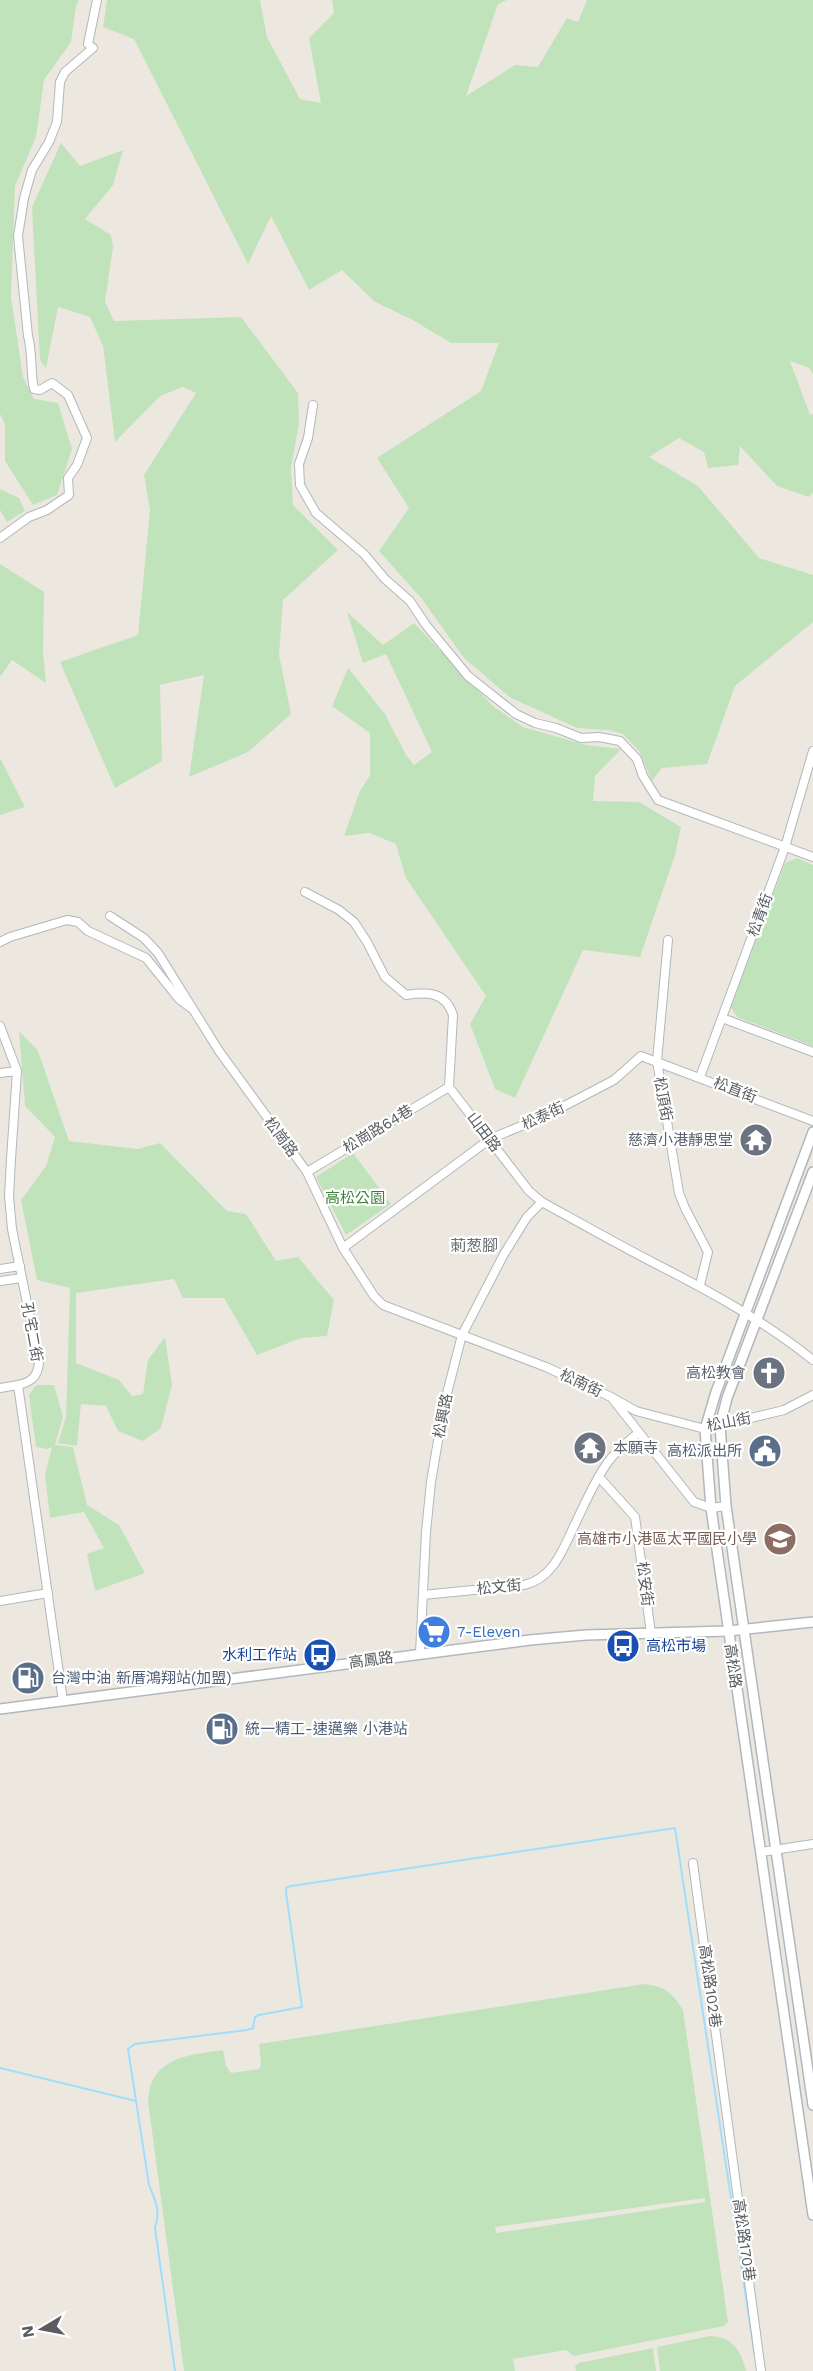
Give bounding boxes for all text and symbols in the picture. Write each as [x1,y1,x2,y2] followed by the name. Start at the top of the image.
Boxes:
[744,891,776,939] street label: 松青街
[711,1074,759,1106] street label: 松直街
[650,1075,676,1123] street label: 松頂街
[519,1098,567,1134] street label: 松泰街
[340,1101,416,1157] street label: 松崗路64巷
[463,1109,505,1155] street label: 山田路
[260,1114,302,1160] street label: 松崗路
[738,1122,774,1158] temple icon: 慈濟小港靜思堂
[628,1131,733,1149] place label: 慈濟小港靜思堂
[325,1189,385,1207] park label: 高松公園
[450,1236,498,1255] district label: 莿葱腳
[18,1301,46,1363] street label: 孔宅二街
[751,1355,787,1391] church icon: 高松教會
[686,1364,746,1382] place label: 高松教會
[557,1365,605,1401] street label: 松南街
[430,1392,456,1440] street label: 松興路
[705,1409,753,1435] street label: 松山街
[572,1430,608,1466] temple icon: 本願寺
[747,1433,783,1469] public building icon: 高松派出所
[613,1439,658,1457] place label: 本願寺
[667,1442,742,1460] place label: 高松派出所
[762,1521,798,1557] school or university icon: 高雄市小港區太平國民小學
[577,1530,757,1548] place label: 高雄市小港區太平國民小學
[633,1561,657,1607] street label: 松安街
[476,1576,522,1598] street label: 松文街
[416,1614,452,1650] supermarket icon: 7-Eleven
[457,1623,521,1641] place label: 7-Eleven
[605,1628,641,1664] bus stop icon: 高松市場
[302,1637,338,1673] bus stop icon: 水利工作站
[646,1637,706,1655] place label: 高松市場
[721,1642,745,1690] street label: 高松路
[222,1646,297,1664] place label: 水利工作站
[347,1648,395,1672] street label: 高鳳路
[10,1660,46,1696] fuel station icon: 台灣中油 新厝鴻翔站(加盟)
[51,1669,232,1687] place label: 台灣中油 新厝鴻翔站(加盟)
[204,1711,240,1747] fuel station icon: 統一精工-速邁樂 小港站
[245,1720,408,1738] place label: 統一精工-速邁樂 小港站
[695,1943,725,2029] street label: 高松路102巷
[729,2198,759,2282] street label: 高松路170巷
[12,2299,72,2359] north arrow
[17,2324,38,2339] text: N

